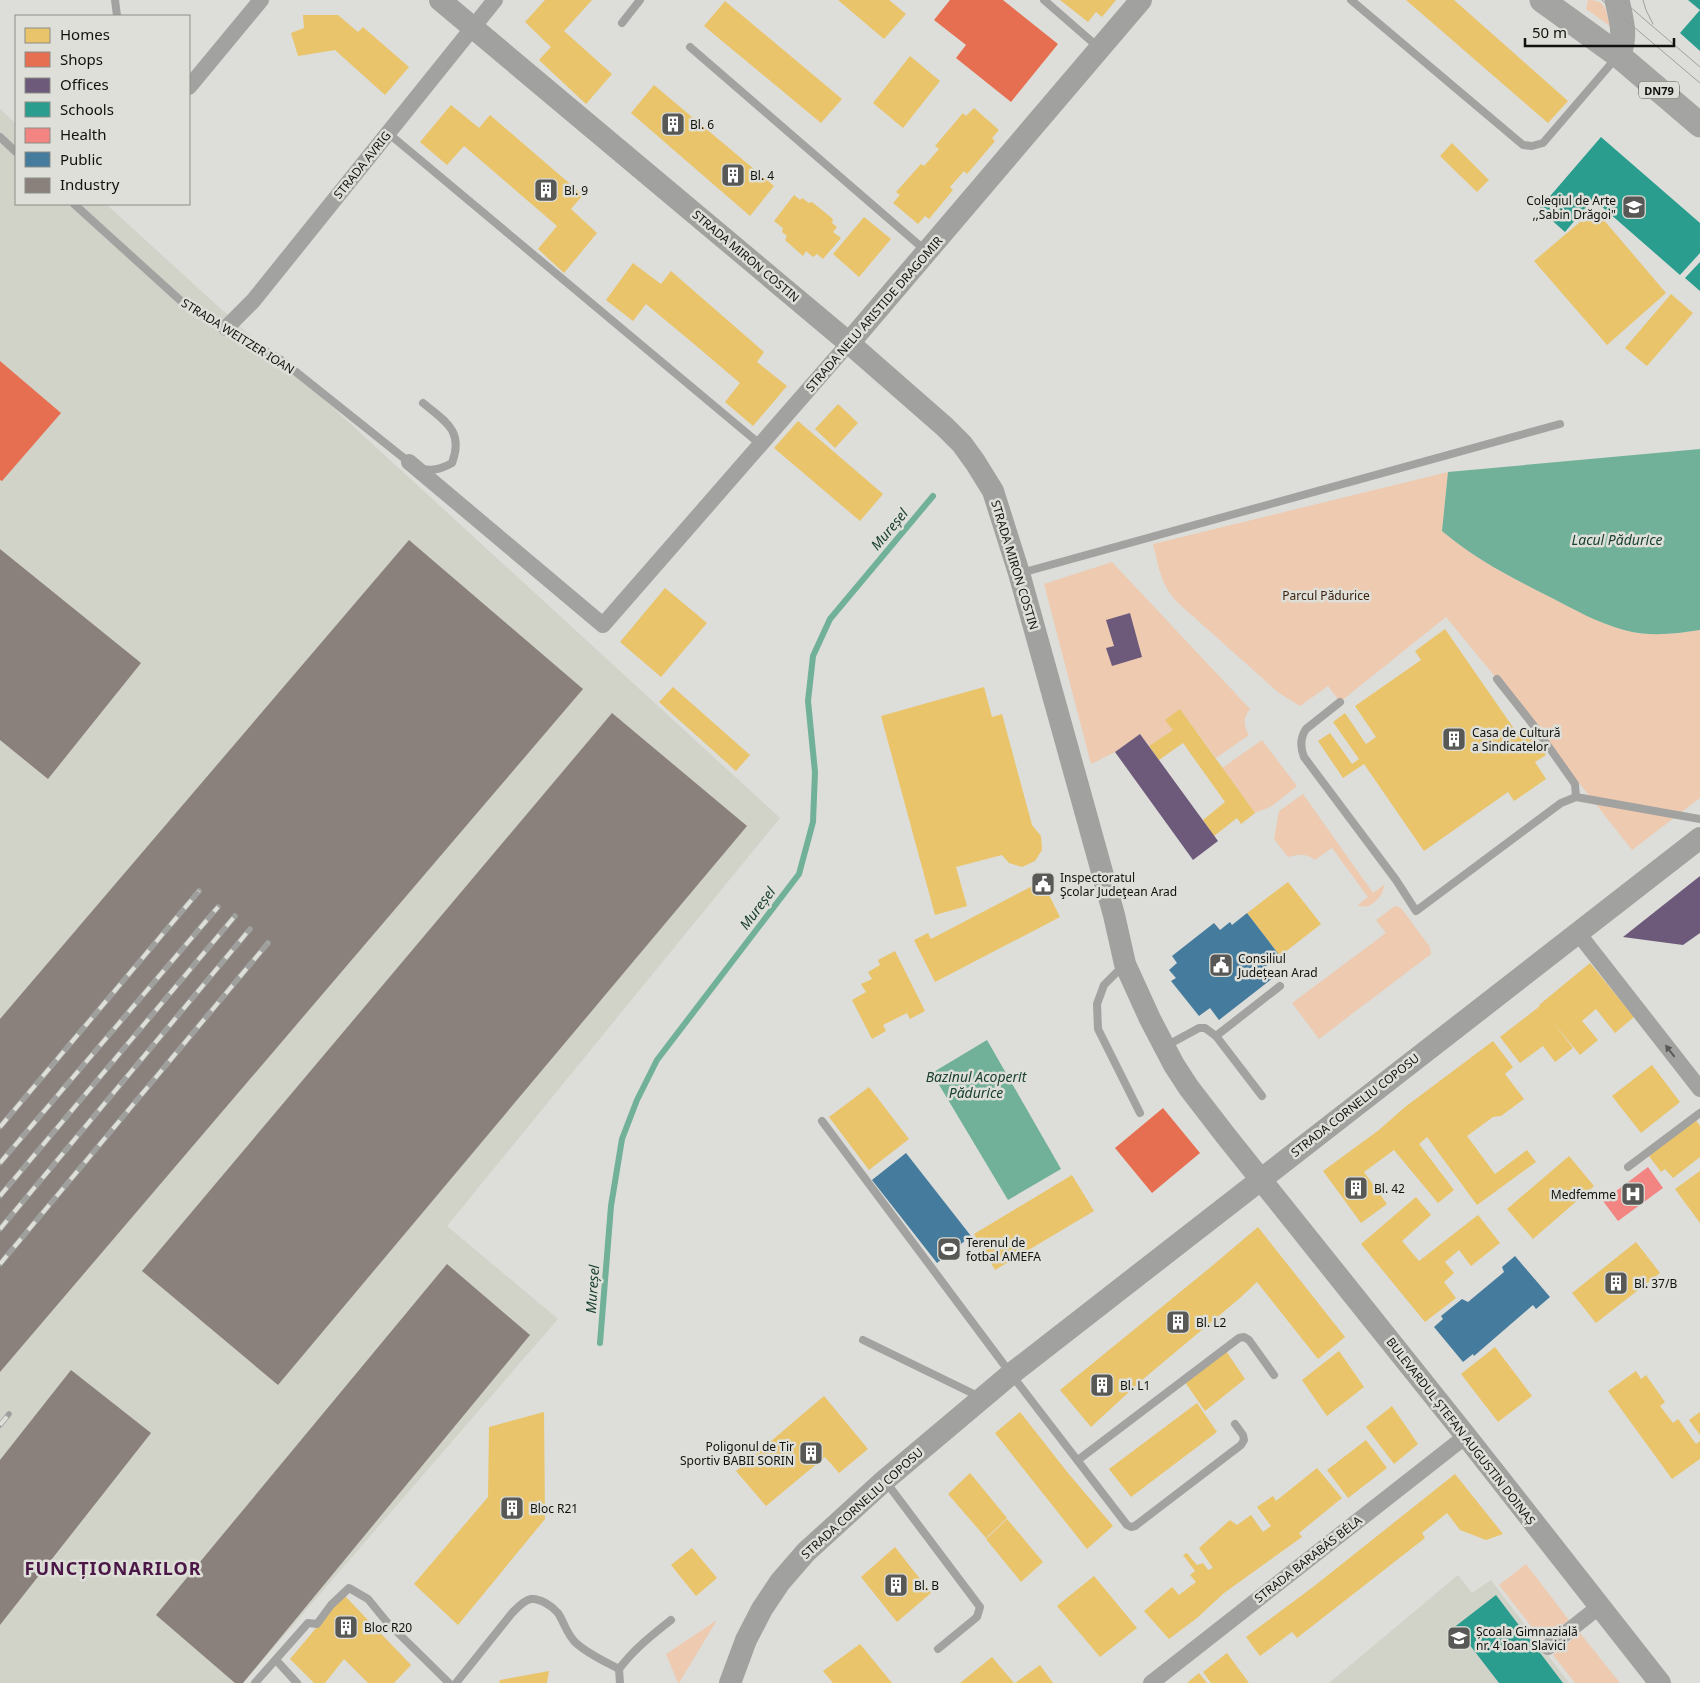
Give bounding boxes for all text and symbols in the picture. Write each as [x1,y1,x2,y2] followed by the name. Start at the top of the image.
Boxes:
[15,15,190,205] legend
[1525,15,1674,47] scale bar
[1532,22,1567,42] text: 50 m
[60,24,110,44] text: Homes
[60,49,103,69] text: Shops
[60,74,109,94] text: Offices
[1639,82,1679,98] road number: DN79
[60,99,114,119] text: Schools
[660,111,686,137] building icon: Bl. 6
[690,116,714,133] place label: Bl. 6
[60,124,107,144] text: Health
[329,128,395,202] street label: STRADA AVRIG
[60,149,103,169] text: Public
[720,162,746,188] building icon: Bl. 4
[750,167,774,184] place label: Bl. 4
[60,174,120,194] text: Industry
[533,177,559,203] building icon: Bl. 9
[564,182,588,199] place label: Bl. 9
[1526,192,1616,223] place label: Colegiul de Arte ,,Sabin Drăgoi"
[1621,194,1647,220] school or university icon: Colegiul de Arte ,,Sabin Drăgoi"
[689,206,803,306] street label: STRADA MIRON COSTIN
[802,232,947,395] street label: STRADA NELU ARISTIDE DRAGOMIR
[178,294,298,378] street label: STRADA WEITZER IOAN
[987,498,1043,632] street label: STRADA MIRON COSTIN
[866,504,912,554] water label: Mureșel
[1572,530,1662,549] water label: Lacul Pădurice
[1282,587,1370,604] park label: Parcul Pădurice
[1472,724,1560,755] place label: Casa de Cultură a Sindicatelor
[1441,726,1467,752] building icon: Casa de Cultură a Sindicatelor
[1060,869,1177,900] place label: Inspectoratul Şcolar Judeţean Arad
[1030,871,1056,897] public building icon: Inspectoratul Şcolar Judeţean Arad
[735,882,780,933] water label: Mureșel
[1237,950,1318,981] place label: Consiliul Județean Arad
[1208,952,1234,978] public building icon: Consiliul Județean Arad
[1665,1045,1676,1058] one-way arrow
[1287,1049,1423,1161] street label: STRADA CORNELIU COPOSU
[926,1067,1028,1102] water label: Bazinul Acoperit Pădurice
[1343,1175,1369,1201] building icon: Bl. 42
[1374,1180,1405,1197] place label: Bl. 42
[1620,1181,1646,1207] hospital icon: Medfemme
[1551,1186,1616,1203] place label: Medfemme
[966,1234,1041,1265] place label: Terenul de fotbal AMEFA
[936,1236,962,1262] sports icon: Terenul de fotbal AMEFA
[581,1264,603,1314] water label: Mureșel
[1603,1270,1629,1296] building icon: Bl. 37/B
[1634,1275,1677,1292] place label: Bl. 37/B
[1165,1309,1191,1335] building icon: Bl. L2
[1196,1314,1227,1331] place label: Bl. L2
[1383,1334,1540,1528] street label: BULEVARDUL ȘTEFAN AUGUSTIN DOINAȘ
[1089,1372,1115,1398] building icon: Bl. L1
[1120,1377,1150,1394] place label: Bl. L1
[680,1438,794,1469] place label: Poligonul de Tir Sportiv BABII SORIN
[798,1440,824,1466] building icon: Poligonul de Tir Sportiv BABII SORIN
[797,1444,927,1562] street label: STRADA CORNELIU COPOSU
[499,1495,525,1521] building icon: Bloc R21
[530,1500,578,1517] place label: Bloc R21
[1251,1511,1365,1606] street label: STRADA BARABÁS BÉLA
[25,1556,201,1580] district label: FUNCȚIONARILOR
[883,1572,909,1598] building icon: Bl. B
[914,1577,939,1594] place label: Bl. B
[333,1614,359,1640] building icon: Bloc R20
[364,1619,412,1636] place label: Bloc R20
[1476,1623,1578,1654] place label: Școala Gimnazială nr. 4 Ioan Slavici
[1446,1625,1472,1651] school or university icon: Școala Gimnazială nr. 4 Ioan Slavici

